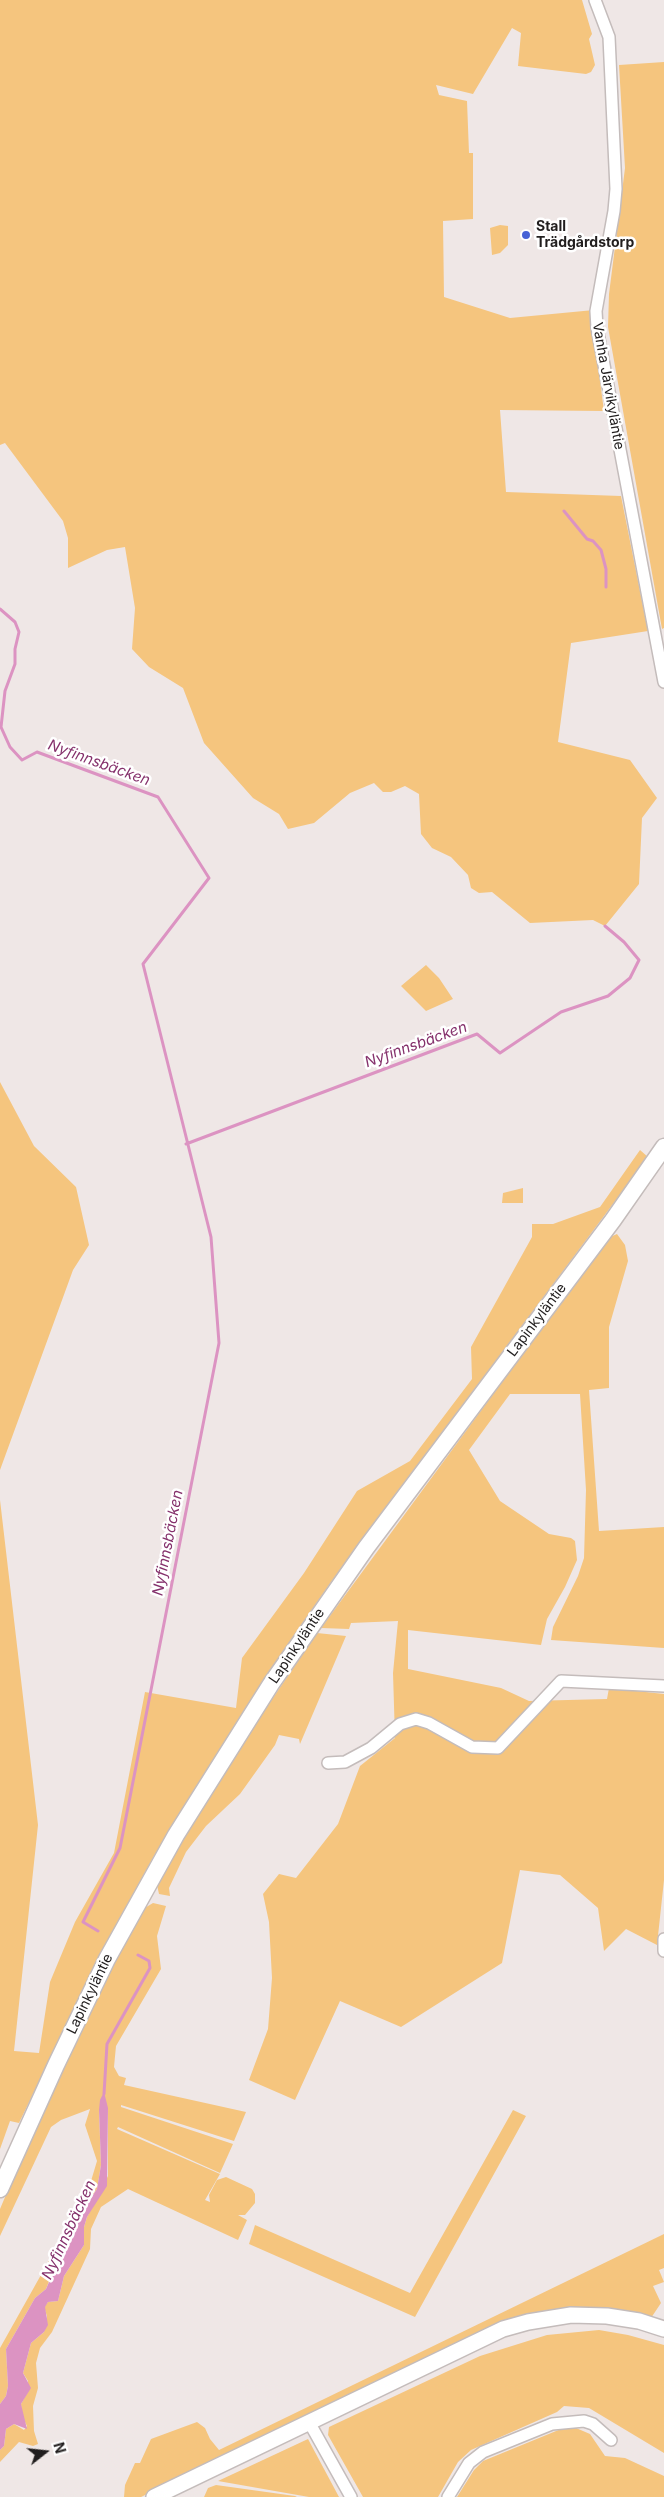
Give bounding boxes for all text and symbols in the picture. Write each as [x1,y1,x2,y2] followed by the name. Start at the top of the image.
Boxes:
[536,219,634,252] place label: Stall Trädgårdstorp
[520,229,532,241] marker: Stall Trädgårdstorp
[589,321,627,451] street label: Vanha Järvikyläntie
[45,736,153,790] water label: Nyfinnsbäcken
[362,1018,470,1072] water label: Nyfinnsbäcken
[504,1280,570,1360] street label: Lapinkyläntie
[149,1489,187,1597] water label: Nyfinnsbäcken
[266,1605,328,1687] street label: Lapinkyläntie
[63,1951,117,2037] street label: Lapinkyläntie
[38,2178,100,2282] water label: Nyfinnsbäcken
[20,2427,70,2477] north arrow
[50,2440,70,2455] text: N

